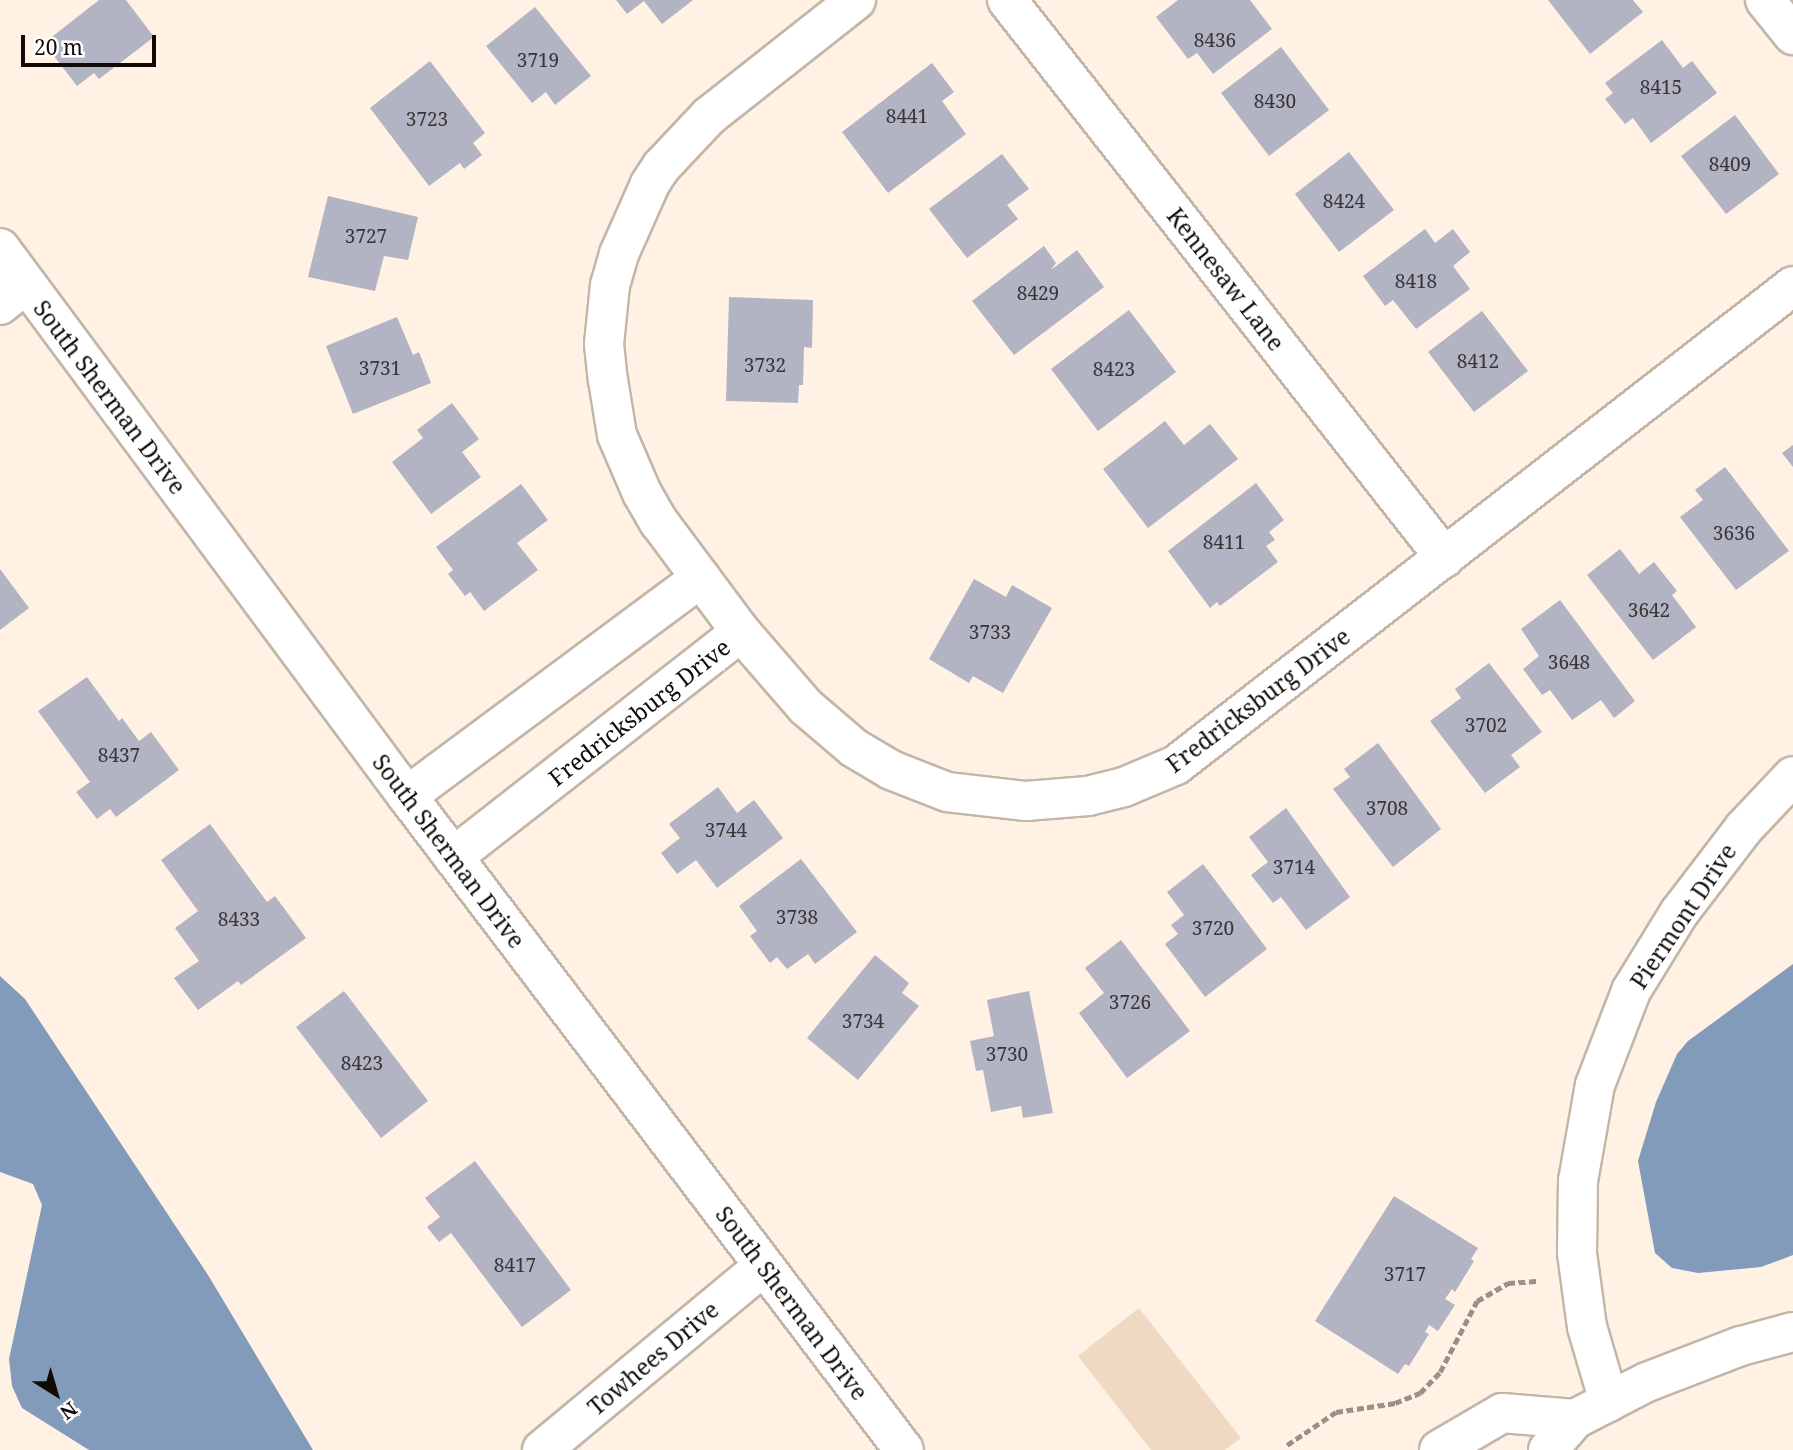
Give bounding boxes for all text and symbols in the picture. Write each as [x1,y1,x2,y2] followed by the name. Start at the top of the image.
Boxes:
[24,21,159,65] scale bar
[1194,30,1236,52] house number: 8436
[34,33,83,61] text: 20 m
[517,50,559,72] house number: 3719
[1640,77,1682,99] house number: 8415
[1254,91,1296,113] house number: 8430
[886,106,928,128] house number: 8441
[406,109,448,131] house number: 3723
[1709,154,1751,176] house number: 8409
[1323,191,1365,213] house number: 8424
[1162,202,1290,356] street label: Kennesaw Lane
[345,226,387,248] house number: 3727
[1395,271,1437,293] house number: 8418
[1017,283,1059,305] house number: 8429
[28,295,192,499] street label: South Sherman Drive
[1457,351,1499,373] house number: 8412
[744,355,786,377] house number: 3732
[359,358,401,380] house number: 3731
[1093,359,1135,381] house number: 8423
[1713,523,1755,545] house number: 3636
[1203,532,1245,554] house number: 8411
[1628,600,1670,622] house number: 3642
[969,622,1011,644] house number: 3733
[1161,622,1355,778] street label: Fredricksburg Drive
[543,633,735,791] street label: Fredricksburg Drive
[1548,652,1590,674] house number: 3648
[1465,715,1507,737] house number: 3702
[98,745,140,767] house number: 8437
[367,749,531,953] street label: South Sherman Drive
[1366,798,1408,820] house number: 3708
[705,820,747,842] house number: 3744
[1624,838,1742,994] street label: Piermont Drive
[1273,857,1315,879] house number: 3714
[776,907,818,929] house number: 3738
[218,909,260,931] house number: 8433
[1192,918,1234,940] house number: 3720
[1109,992,1151,1014] house number: 3726
[842,1011,884,1033] house number: 3734
[986,1044,1028,1066] house number: 3730
[341,1053,383,1075] house number: 8423
[710,1201,874,1405] street label: South Sherman Drive
[494,1255,536,1277] house number: 8417
[1384,1264,1426,1286] house number: 3717
[582,1295,724,1421] street label: Towhees Drive
[21,1359,91,1429] north arrow
[55,1396,82,1426] text: N

